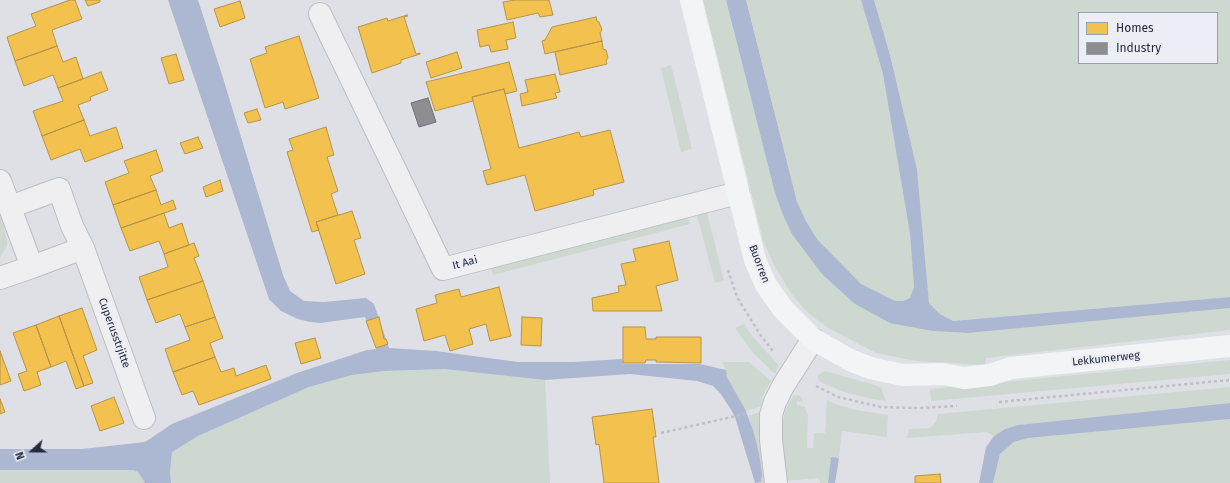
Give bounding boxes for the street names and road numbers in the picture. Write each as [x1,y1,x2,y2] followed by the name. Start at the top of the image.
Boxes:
[746,243,772,285] street label: Buorren
[451,253,479,273] street label: It Aai
[95,296,133,370] street label: Cuperusstrjitte
[1071,349,1141,369] street label: Lekkumerweg

